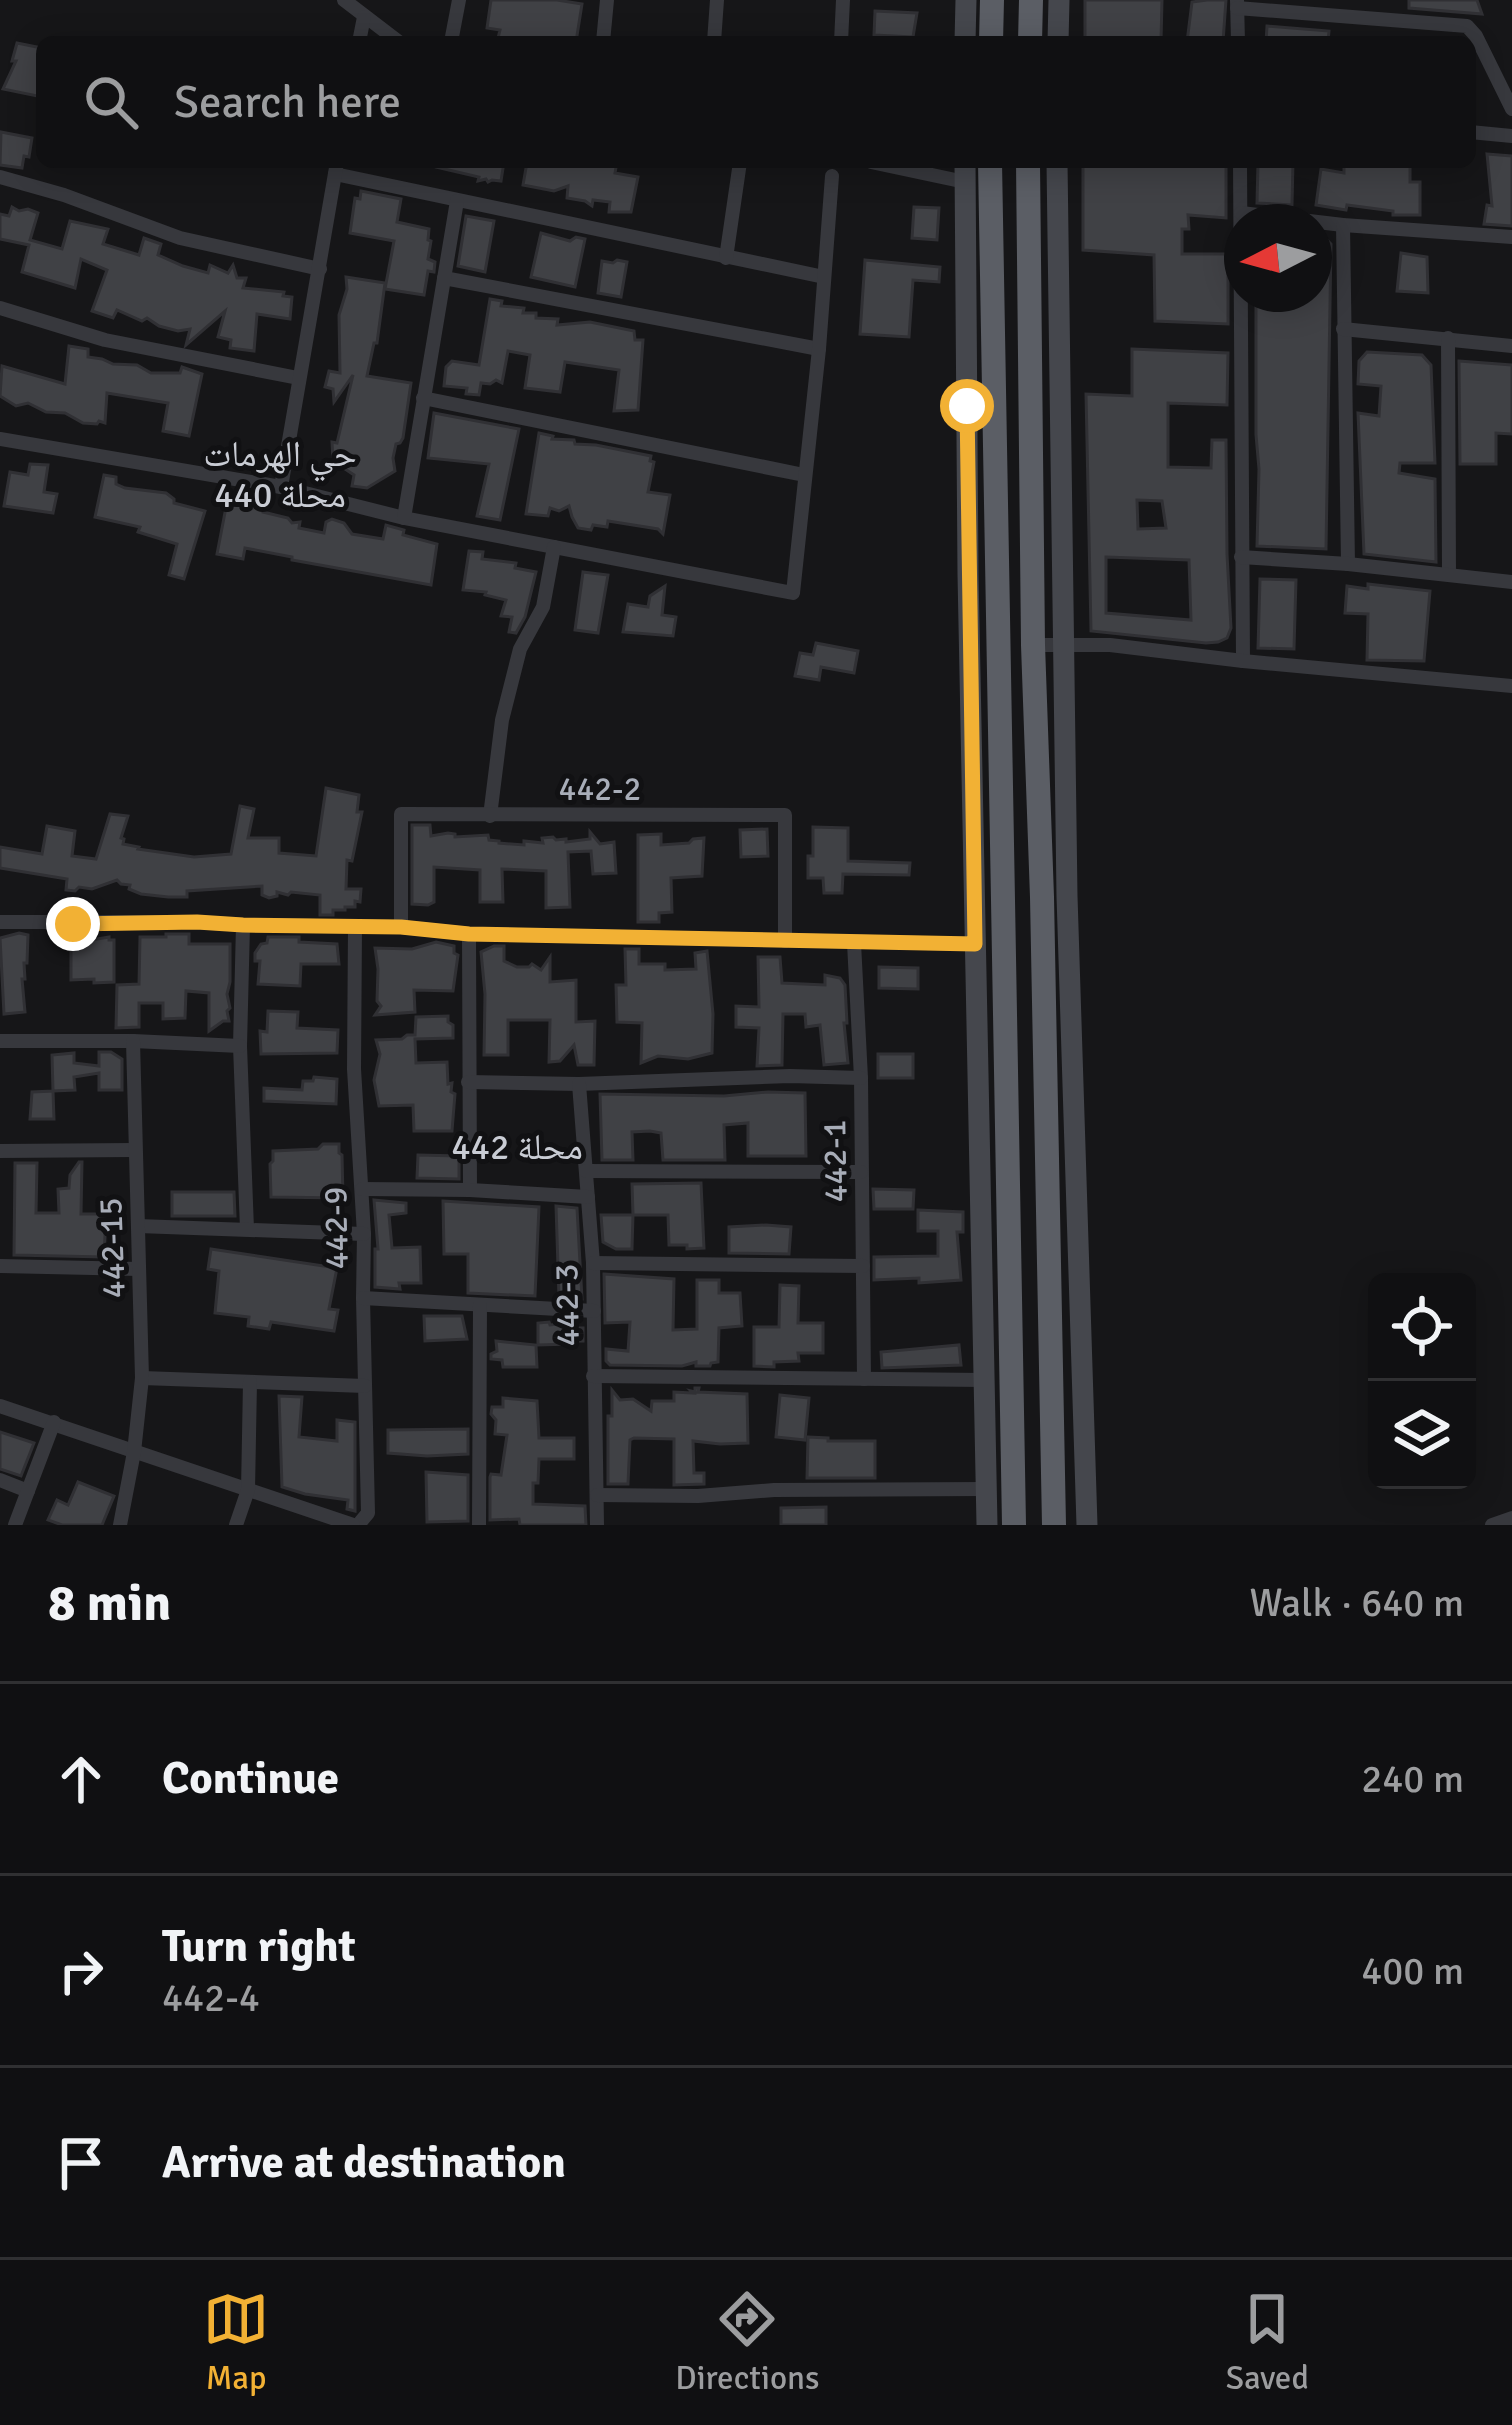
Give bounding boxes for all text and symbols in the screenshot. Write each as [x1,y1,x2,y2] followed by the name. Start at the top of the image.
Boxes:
[36,36,1476,168] search box
[78,69,144,135] icon: search
[174,75,401,130] text: Search here
[1224,204,1332,312] north arrow
[940,379,994,433] route start
[203,432,357,518] district label: حي الهرمات محلة 440
[559,769,641,810] street label: 442-2
[46,897,100,951] route end
[814,1119,857,1203] street label: 442-1
[451,1125,583,1170] district label: محلة 442
[315,1186,358,1270] street label: 442-9
[90,1197,135,1299] street label: 442-15
[546,1263,589,1347] street label: 442-3
[1368,1273,1476,1489] map controls
[1368,1273,1476,1381] button: locate
[1368,1381,1476,1489] button: layers
[48,1572,171,1635] text: 8 min
[1250,1579,1464,1627] text: Walk · 640 m
[48,1746,114,1812] icon: ahead
[162,1751,339,1806] text: Continue
[1361,1755,1464,1803] text: 240 m
[162,1919,356,1974] text: Turn right
[48,1938,114,2004] icon: right
[1361,1947,1464,1995] text: 400 m
[162,1974,260,2022] text: 442-4
[48,2130,114,2196] icon: arrive
[162,2135,566,2190] text: Arrive at destination
[203,2286,269,2399] tab: Map
[675,2286,820,2399] tab: Directions
[1226,2286,1309,2399] tab: Saved

